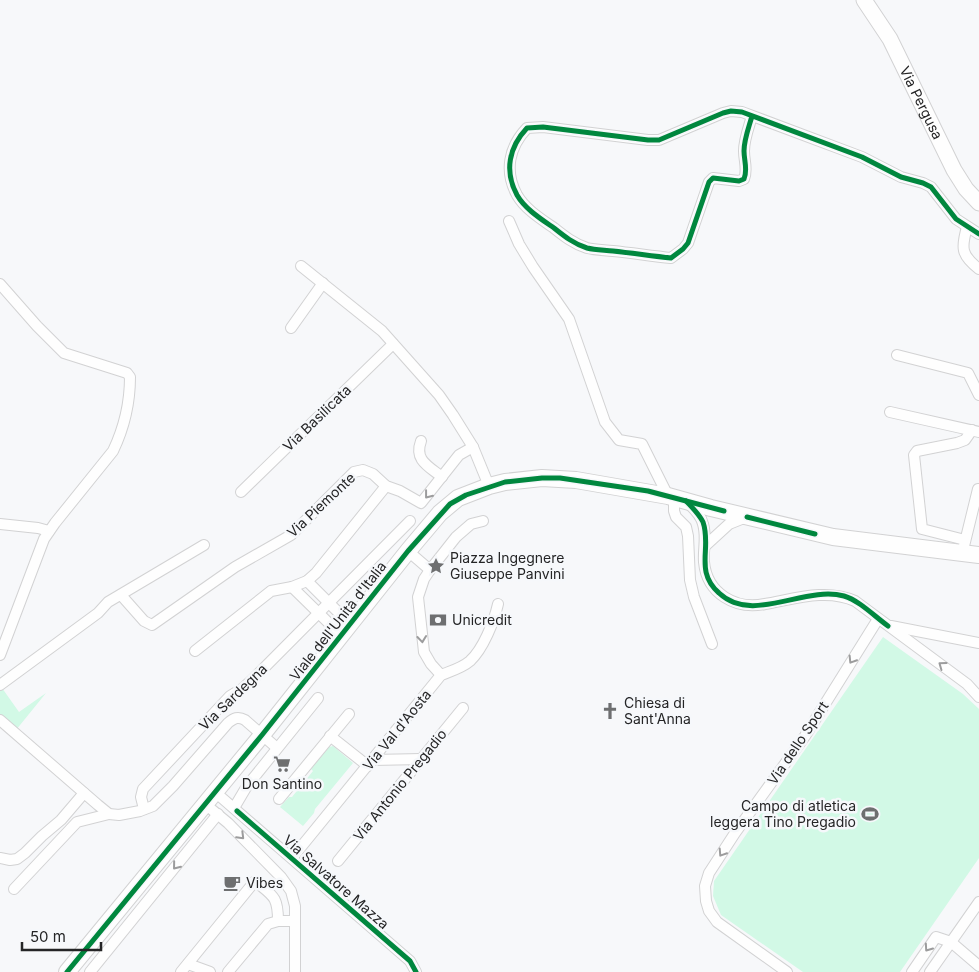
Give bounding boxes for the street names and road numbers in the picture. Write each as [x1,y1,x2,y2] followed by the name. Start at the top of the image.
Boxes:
[897,63,947,142] street label: Via Pergusa
[279,381,354,454] street label: Via Basilicata
[283,469,358,540] street label: Via Piemonte
[286,558,389,684] street label: Viale dell'Unità d'Italia
[195,660,270,733] street label: Via Sardegna
[359,686,434,773] street label: Via Val d'Aosta
[763,698,832,788] street label: Via dello Sport
[349,725,450,844] street label: Via Antonio Pregadio
[280,831,393,932] street label: Via Salvatore Mazza

